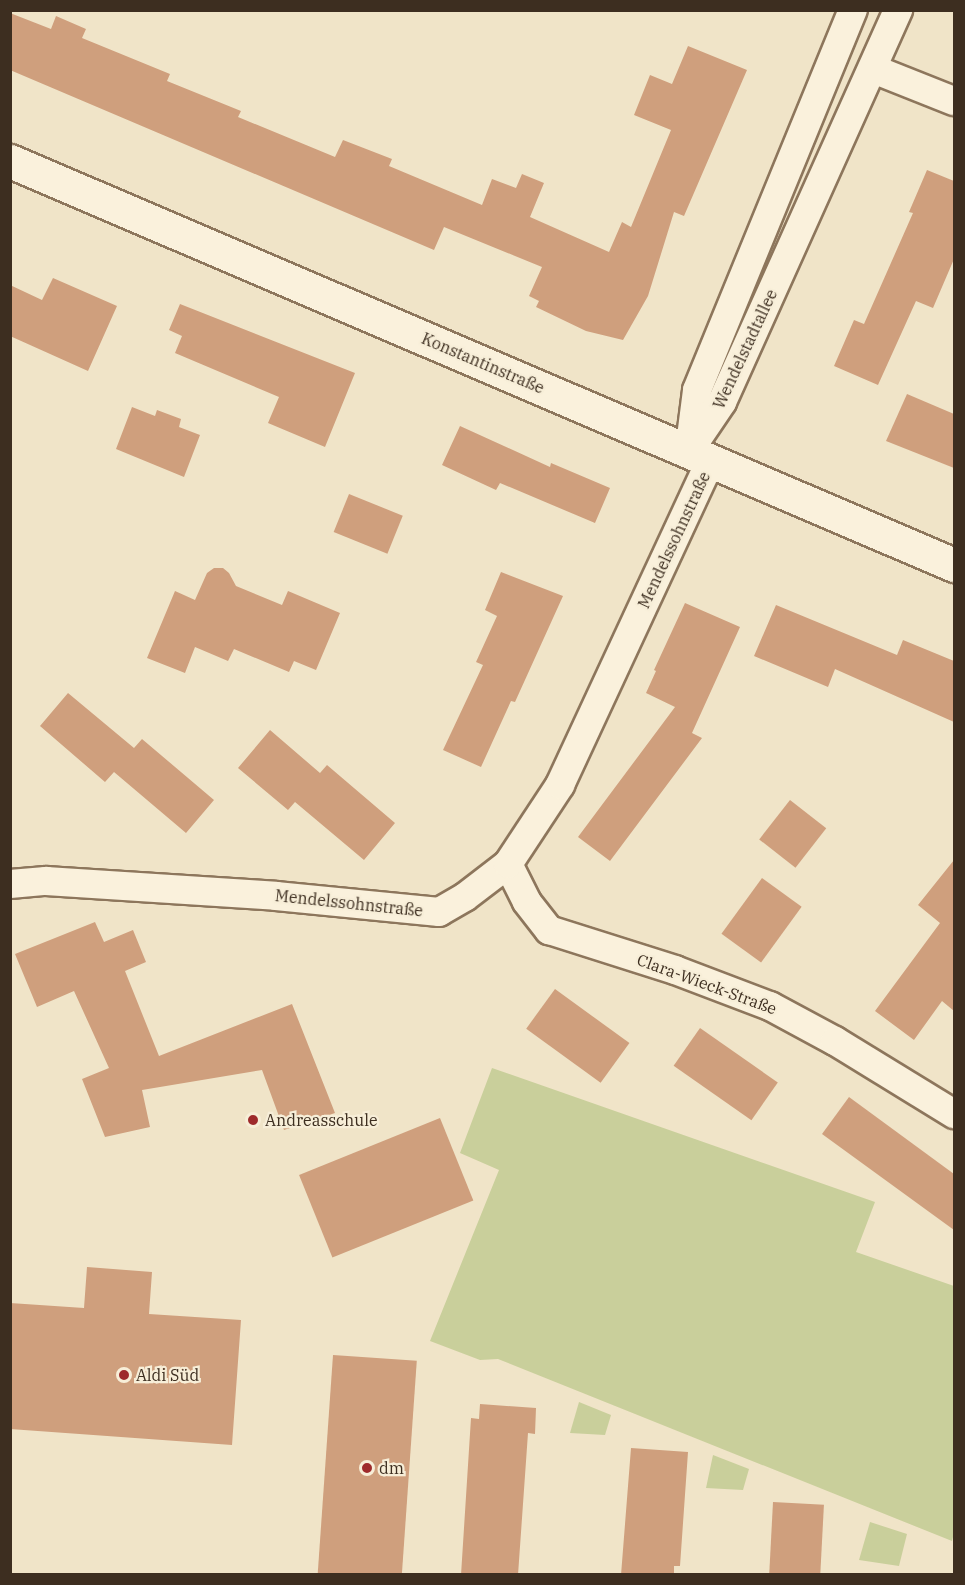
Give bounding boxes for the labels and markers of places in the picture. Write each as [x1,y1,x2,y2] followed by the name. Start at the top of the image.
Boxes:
[265,1110,378,1130] place label: Andreasschule
[246,1113,260,1127] marker: Andreasschule
[136,1365,199,1385] place label: Aldi Süd
[117,1368,131,1382] marker: Aldi Süd
[379,1458,404,1478] place label: dm
[360,1461,374,1475] marker: dm

